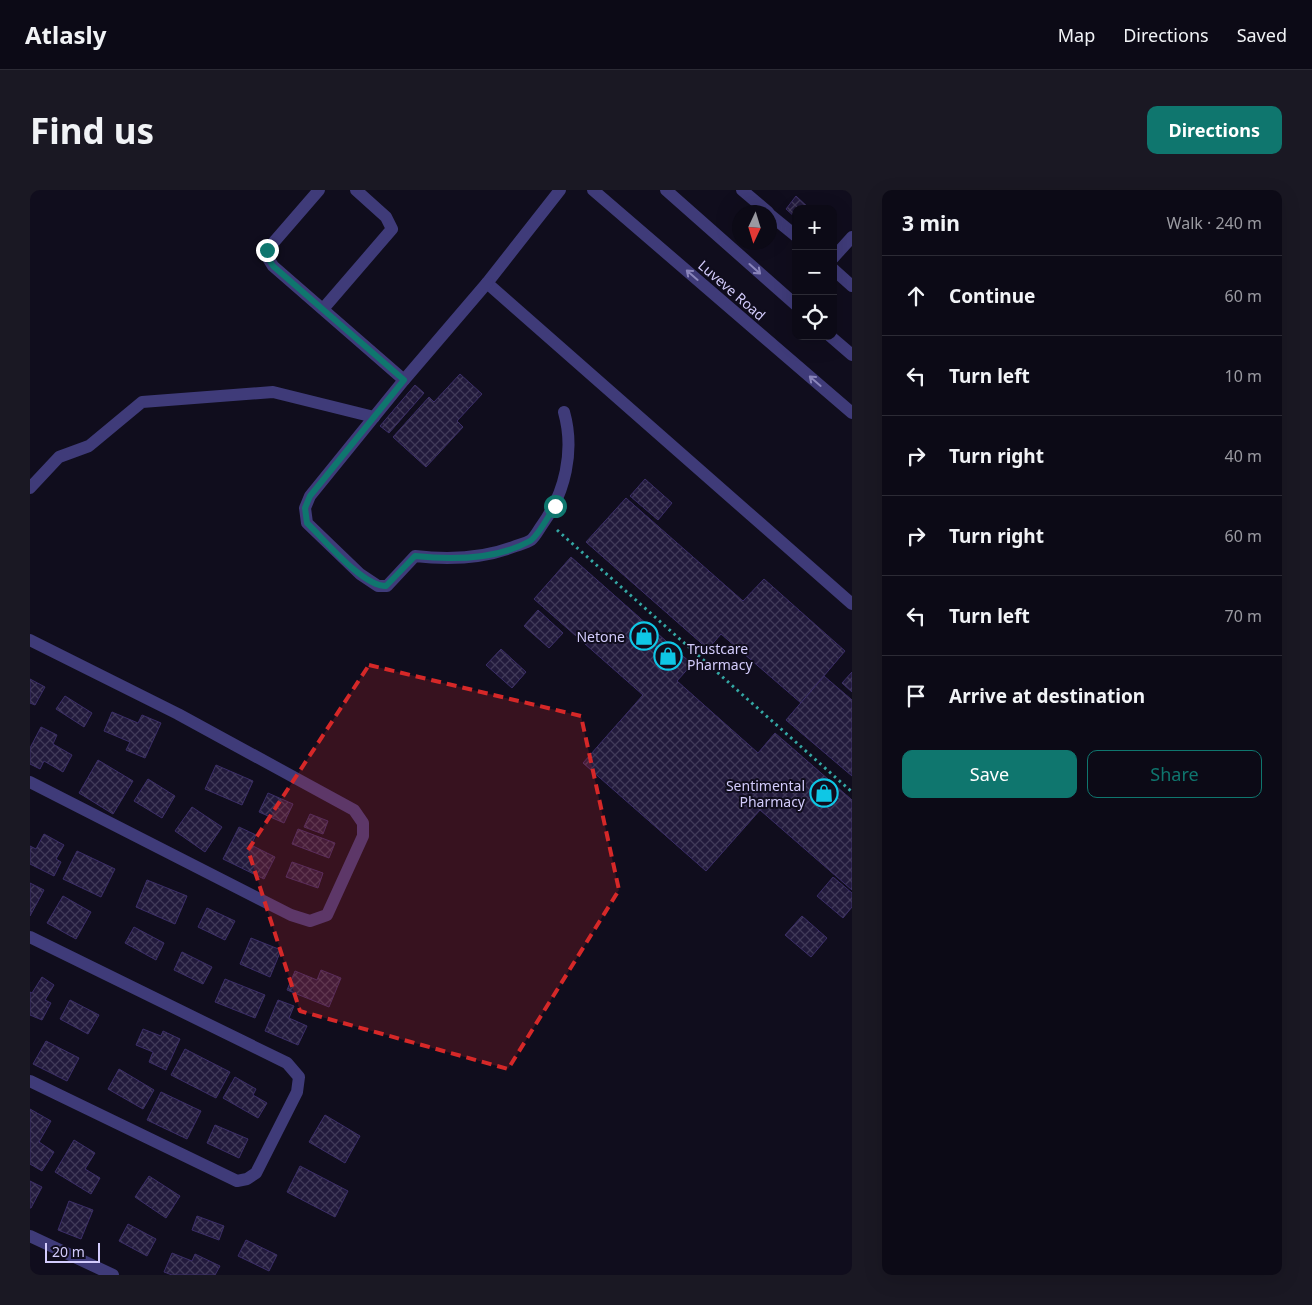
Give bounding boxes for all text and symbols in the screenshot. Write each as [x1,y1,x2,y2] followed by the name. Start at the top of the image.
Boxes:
[25,18,106,51] text: Atlasly
[1058,23,1095,47] text: Map
[1123,23,1209,47] text: Directions
[1237,23,1287,47] text: Saved
[1147,106,1282,154] button: Directions
[30,107,154,154] text: Find us
[732,205,777,250] north arrow
[792,205,837,340] map controls
[792,205,837,250] button: +
[902,209,960,237] text: 3 min
[1167,212,1262,234] text: Walk · 240 m
[256,239,279,262] route end
[792,250,837,295] button: −
[694,256,770,324] street label: Luveve Road
[748,263,761,275] one-way arrow
[686,270,699,281] one-way arrow
[902,282,930,310] icon: ahead
[949,283,1035,309] text: Continue
[1225,285,1262,307] text: 60 m
[792,295,837,340] button: locate
[902,362,930,390] icon: left
[949,363,1030,389] text: Turn left
[1225,365,1262,387] text: 10 m
[809,376,822,387] one-way arrow
[902,442,930,470] icon: right
[949,443,1044,469] text: Turn right
[1225,445,1262,467] text: 40 m
[544,495,567,518] route start
[902,522,930,550] icon: right
[949,523,1044,549] text: Turn right
[1225,525,1262,547] text: 60 m
[902,602,930,630] icon: left
[949,603,1030,629] text: Turn left
[1225,605,1262,627] text: 70 m
[629,621,659,651] shop icon: Netone
[576,627,625,646] place label: Netone
[687,639,753,674] place label: Trustcare Pharmacy
[653,641,683,671] shop icon: Trustcare Pharmacy
[902,682,930,710] icon: arrive
[949,683,1145,709] text: Arrive at destination
[902,750,1077,798] button: Save
[1087,750,1262,798] button: Share
[726,776,806,811] place label: Sentimental Pharmacy
[809,778,839,808] shop icon: Sentimental Pharmacy
[45,1240,100,1263] scale bar
[52,1242,85,1261] text: 20 m

